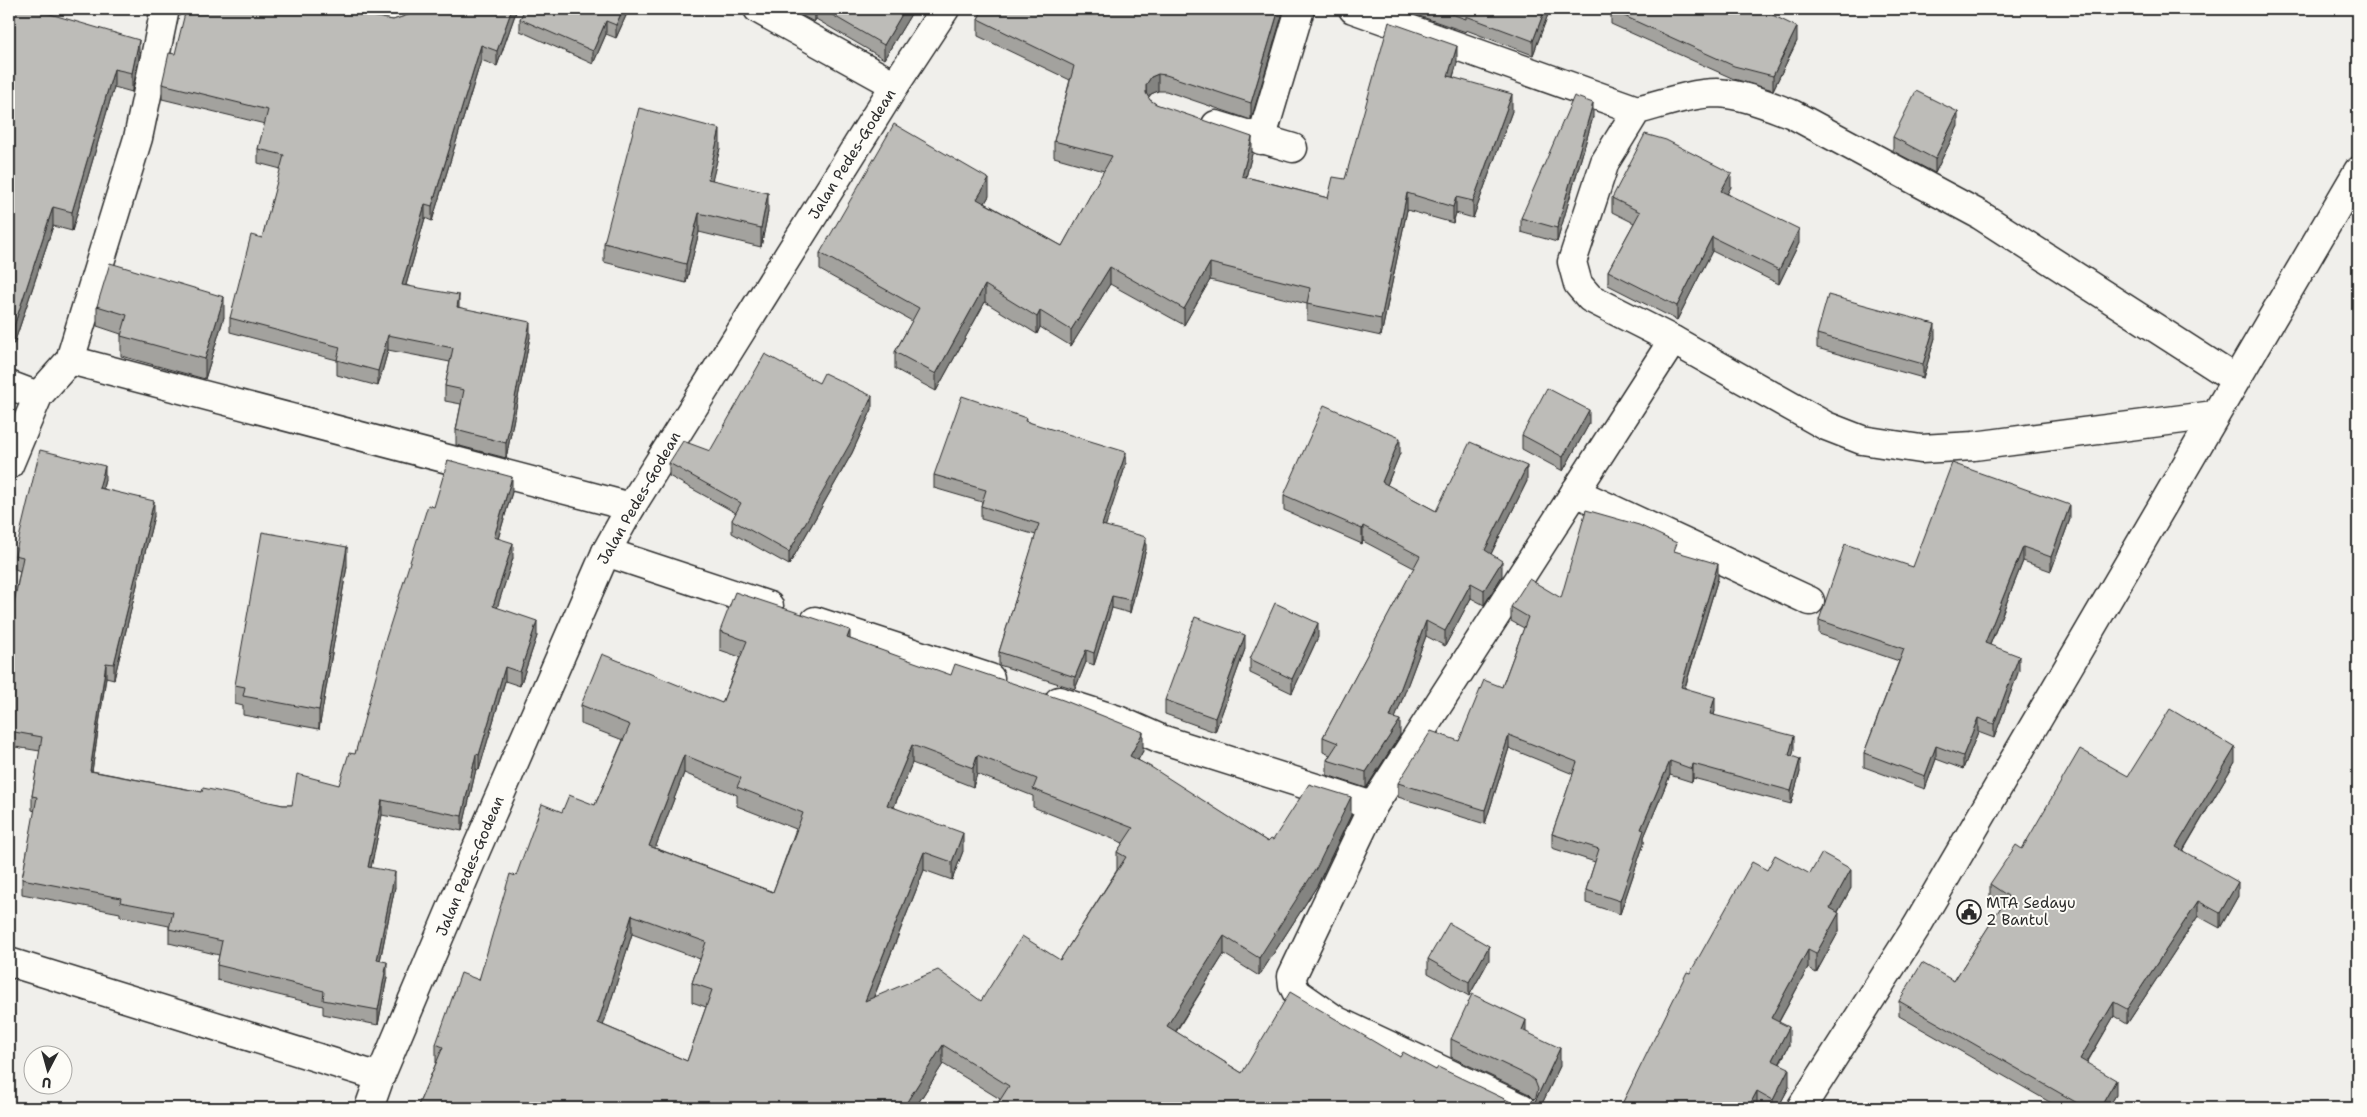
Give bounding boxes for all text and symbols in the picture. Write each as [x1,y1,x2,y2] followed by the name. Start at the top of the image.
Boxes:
[804,85,900,223] street label: Jalan Pedes-Godean
[593,428,685,568] street label: Jalan Pedes-Godean
[431,793,509,939] street label: Jalan Pedes-Godean
[1986,893,2076,930] place label: MTA Sedayu 2 Bantul
[1956,899,1982,925] public building icon: MTA Sedayu 2 Bantul
[22,1044,72,1094] north arrow
[41,1073,52,1092] text: U

